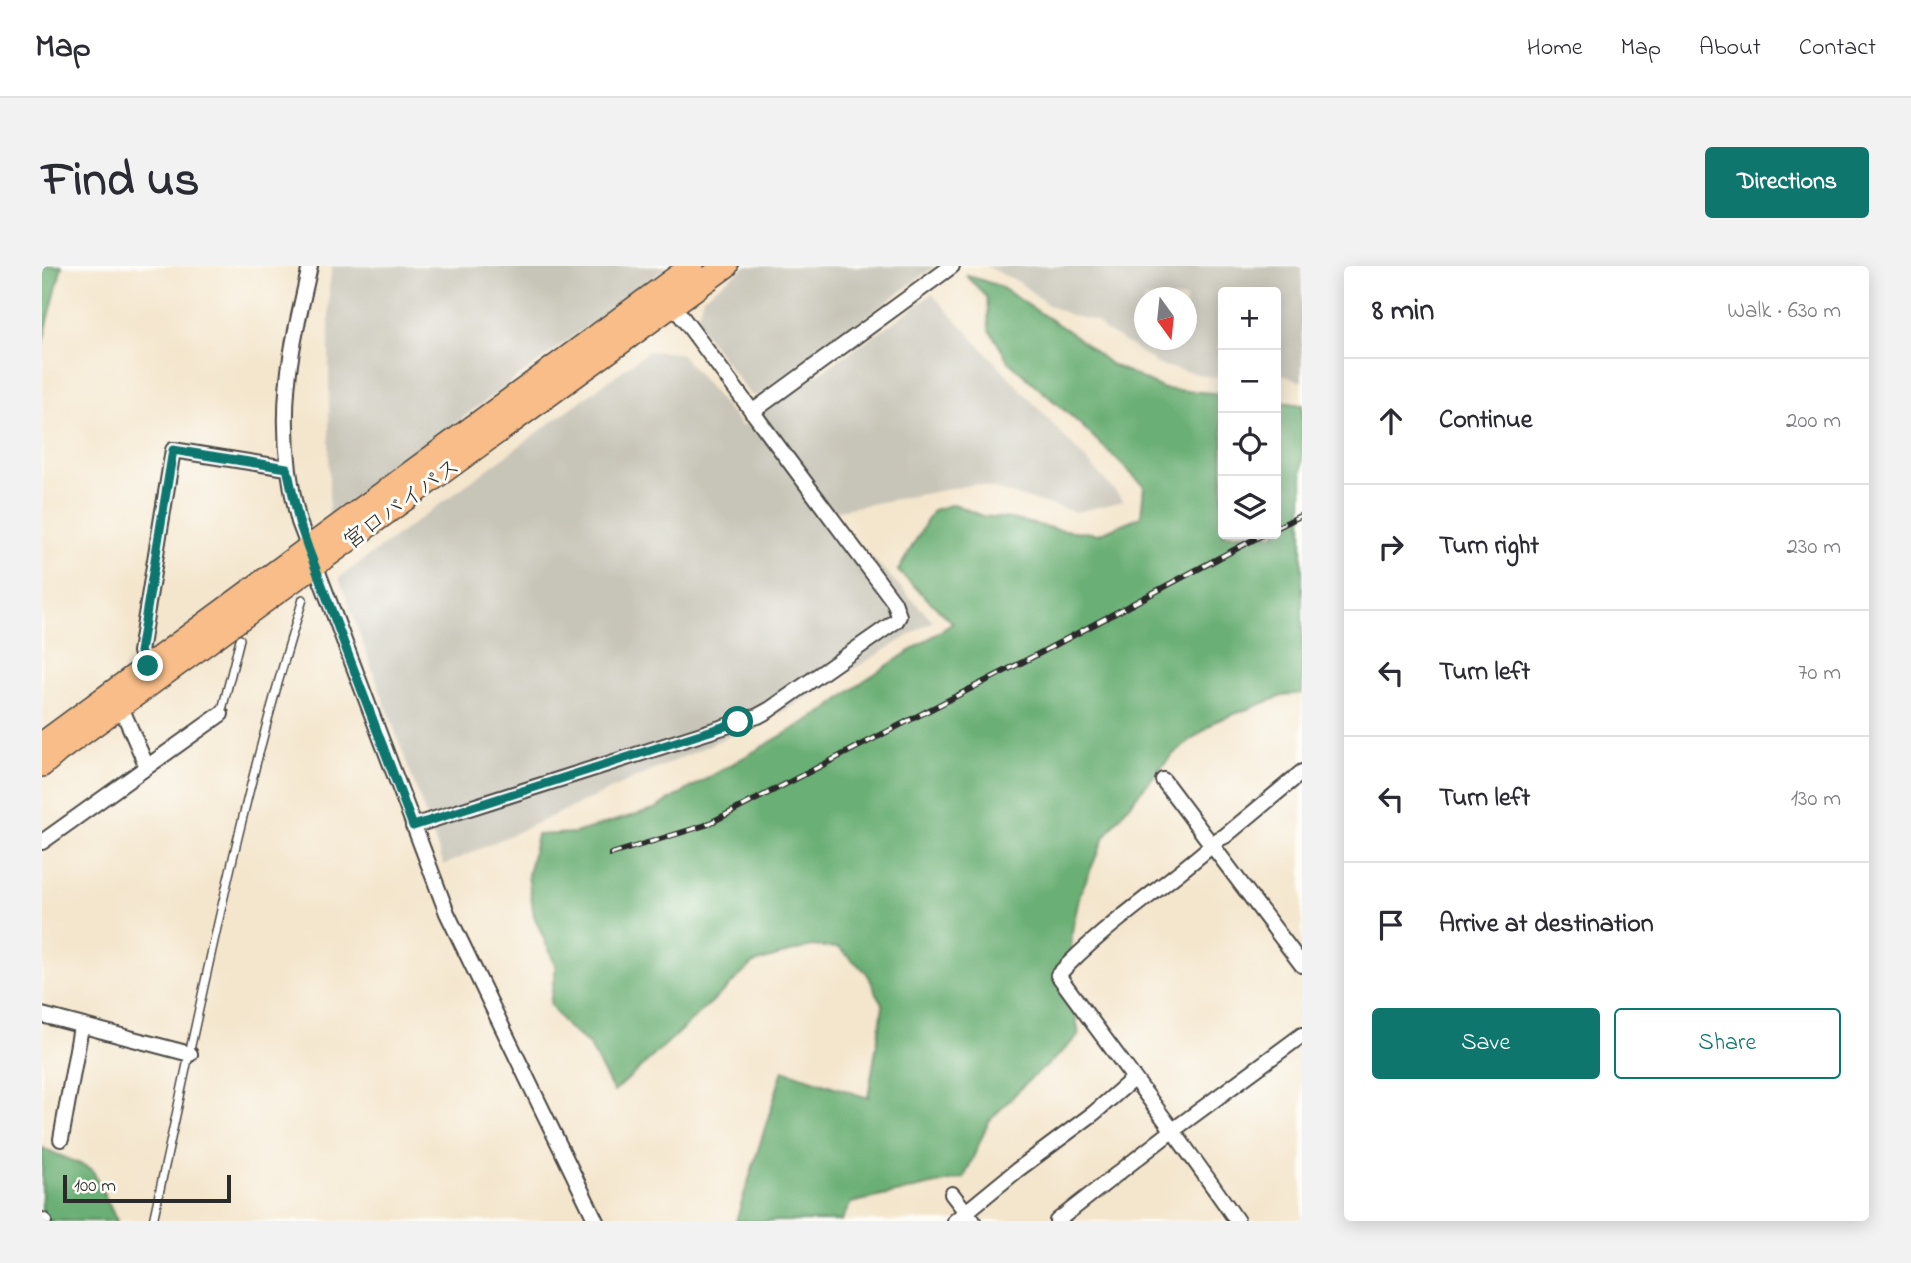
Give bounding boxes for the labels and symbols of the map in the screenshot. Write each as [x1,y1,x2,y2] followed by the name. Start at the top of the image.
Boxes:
[1134,287,1197,350] north arrow
[337,451,468,559] street label: 宮口バイパス
[132,650,163,681] route end
[722,706,753,737] route start
[63,1172,231,1204] scale bar

